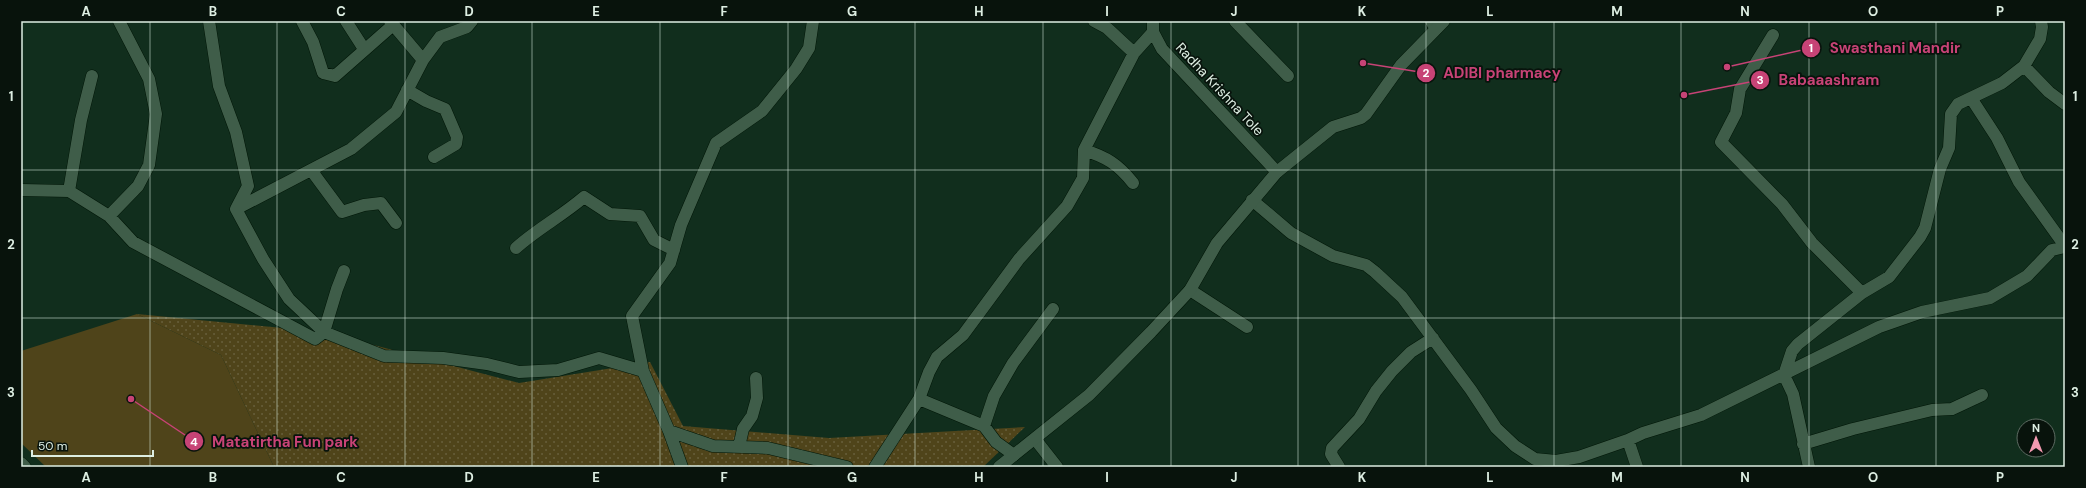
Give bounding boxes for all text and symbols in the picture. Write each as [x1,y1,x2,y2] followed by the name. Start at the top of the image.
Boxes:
[81,3,91,20] text: A
[209,3,217,20] text: B
[336,3,346,20] text: C
[464,3,474,20] text: D
[592,3,600,20] text: E
[720,3,728,20] text: F
[847,3,857,20] text: G
[974,3,984,20] text: H
[1105,3,1109,20] text: I
[1230,3,1238,20] text: J
[1358,3,1367,20] text: K
[1486,3,1494,20] text: L
[1611,3,1623,20] text: M
[1740,3,1750,20] text: N
[1868,3,1878,20] text: O
[1996,3,2004,20] text: P
[1801,34,1968,61] callout: Swasthani Mandir
[1830,38,1960,58] text: Swasthani Mandir
[1172,39,1268,139] street label: Radha Krishna Tole
[1809,40,1813,56] text: 1
[1416,59,1569,86] callout: ADIBI pharmacy
[1443,63,1561,83] text: ADIBI pharmacy
[1423,65,1430,81] text: 2
[1750,66,1887,93] callout: Babaaashram
[1779,70,1879,90] text: Babaaashram
[1756,72,1764,88] text: 3
[9,88,13,105] text: 1
[2073,88,2077,105] text: 1
[7,236,15,253] text: 2
[2071,236,2079,253] text: 2
[7,384,15,401] text: 3
[2071,384,2079,401] text: 3
[2016,418,2056,458] north arrow
[2032,421,2040,435] text: N
[184,428,366,455] callout: Matatirtha Fun park
[32,432,153,458] scale bar
[212,432,358,452] text: Matatirtha Fun park
[190,434,198,450] text: 4
[38,438,67,454] text: 50 m
[81,469,91,486] text: A
[209,469,217,486] text: B
[336,469,346,486] text: C
[464,469,474,486] text: D
[592,469,600,486] text: E
[720,469,728,486] text: F
[847,469,857,486] text: G
[974,469,984,486] text: H
[1105,469,1109,486] text: I
[1230,469,1238,486] text: J
[1358,469,1367,486] text: K
[1486,469,1494,486] text: L
[1611,469,1623,486] text: M
[1740,469,1750,486] text: N
[1868,469,1878,486] text: O
[1996,469,2004,486] text: P

